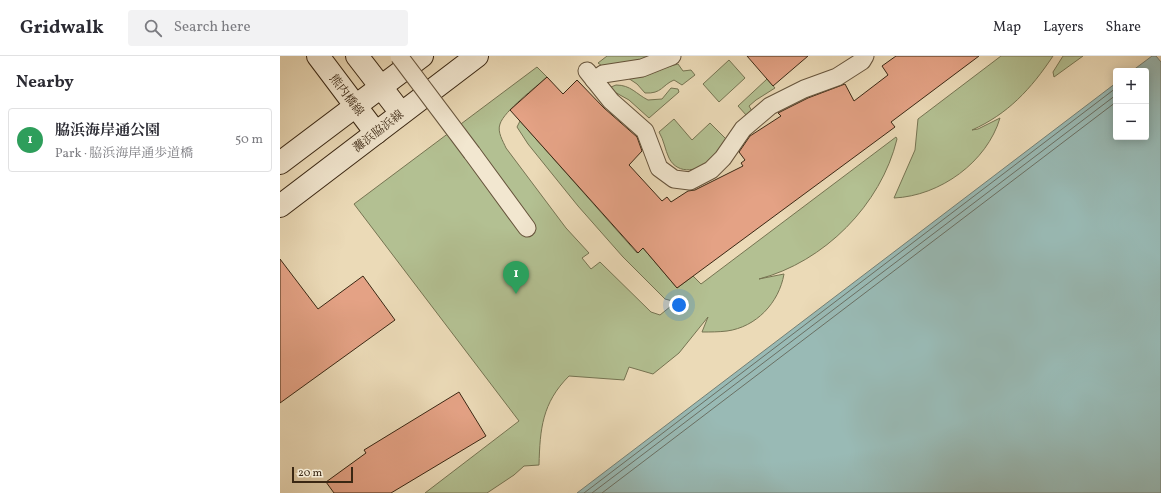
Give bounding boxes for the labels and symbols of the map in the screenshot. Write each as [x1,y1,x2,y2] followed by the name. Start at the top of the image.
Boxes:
[325,72,367,120] street label: 熊内橋線
[350,107,407,157] street label: 灘浜脇浜線
[503,261,529,294] pin: 1
[669,295,689,315] your location
[292,465,353,484] scale bar

